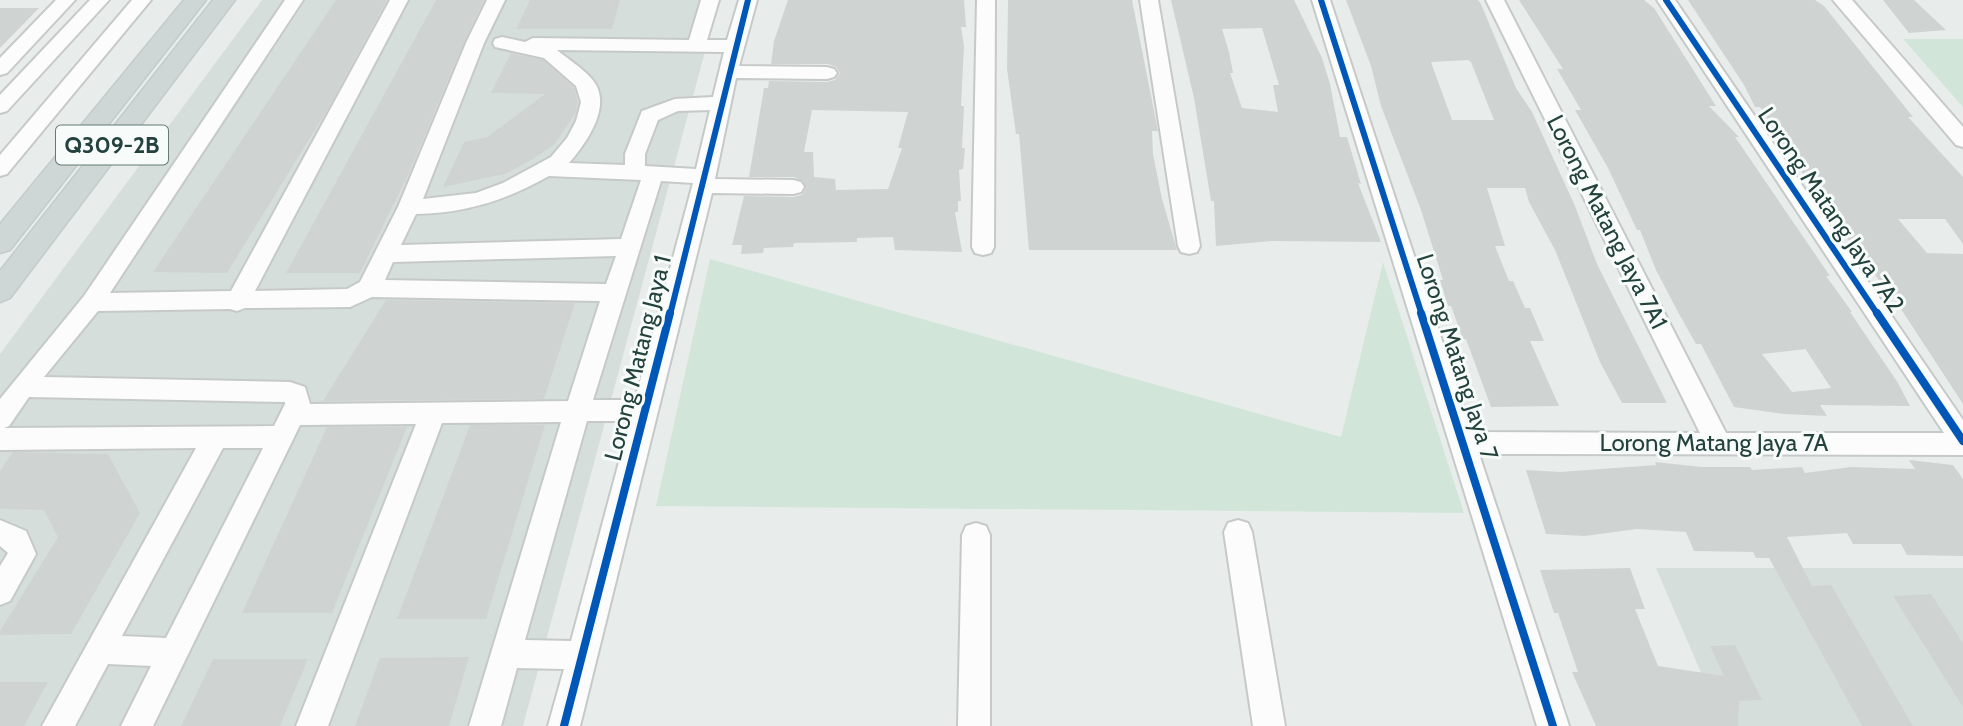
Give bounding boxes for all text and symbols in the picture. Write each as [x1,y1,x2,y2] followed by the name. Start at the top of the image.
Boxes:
[1752,102,1911,318] street label: Lorong Matang Jaya 7A2
[1541,110,1674,334] street label: Lorong Matang Jaya 7A1
[56,126,168,164] road number: Q309-2B
[1410,250,1505,464] street label: Lorong Matang Jaya 7
[598,252,677,464] street label: Lorong Matang Jaya 1
[1600,428,1829,457] street label: Lorong Matang Jaya 7A

